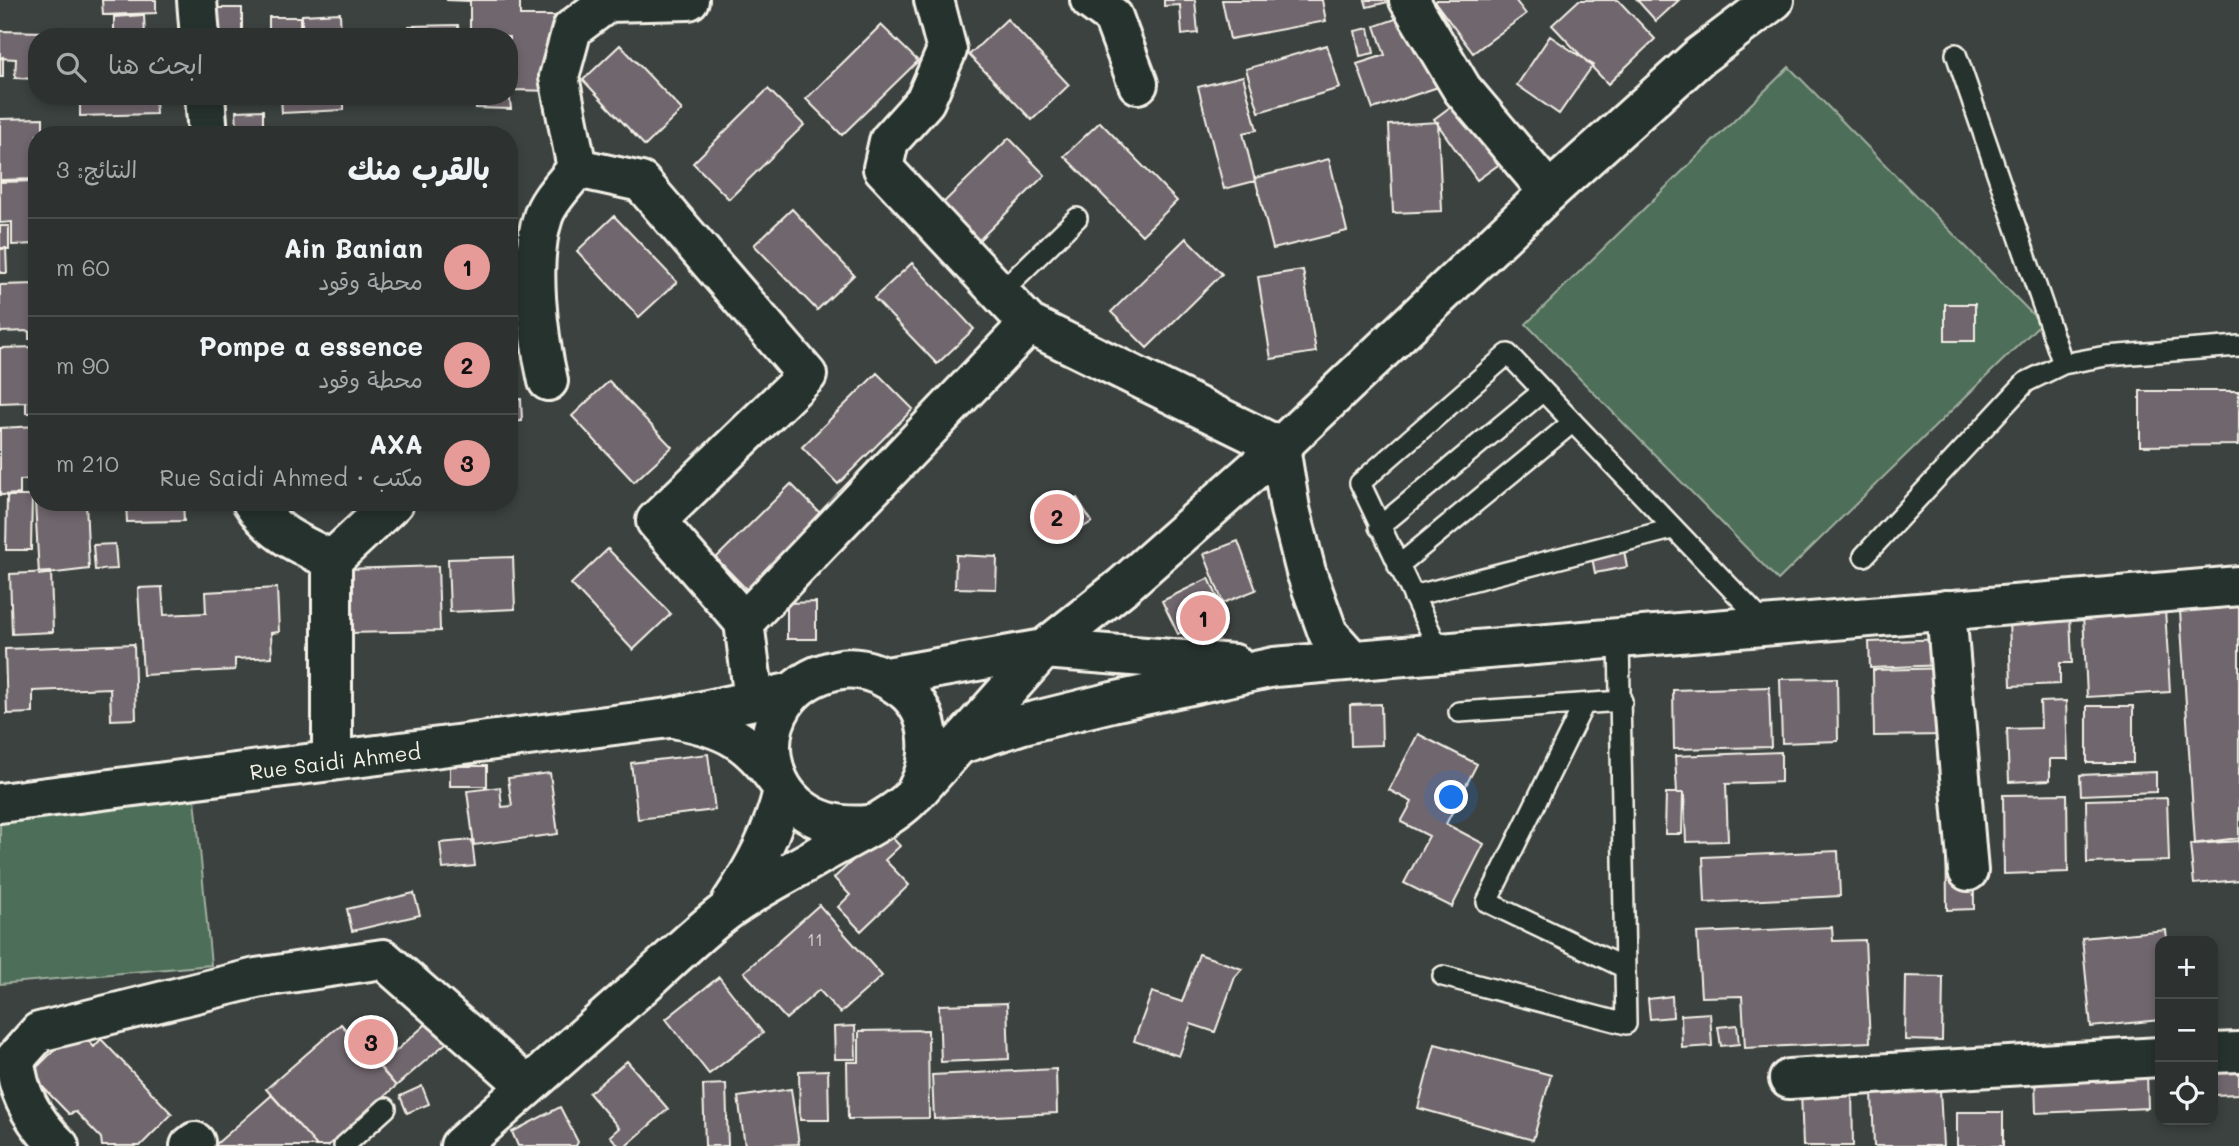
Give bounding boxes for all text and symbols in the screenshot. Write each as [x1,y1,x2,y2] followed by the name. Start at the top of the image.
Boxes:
[28,28,518,105] search box
[108,47,203,81] text: ابحث هنا
[52,48,90,86] icon: search
[348,148,490,188] text: بالقرب منك
[56,154,137,184] text: النتائج: 3
[284,231,423,265] text: Ain Banian
[56,252,110,282] text: 60 m
[462,252,472,282] text: 1
[318,266,423,296] text: محطة وقود
[199,329,423,363] text: Pompe a essence
[56,350,110,380] text: 90 m
[461,350,473,380] text: 2
[318,364,423,394] text: محطة وقود
[369,427,423,461] text: AXA
[56,448,119,478] text: 210 m
[460,448,474,478] text: 3
[160,462,423,492] text: مكتب · Rue Saidi Ahmed
[1034,491,1080,543] pin: 2
[1180,592,1226,644] pin: 1
[248,737,422,785] street label: Rue Saidi Ahmed
[1434,780,1468,814] your location
[807,927,823,951] house number: 11
[2155,936,2218,1125] map controls
[2155,936,2218,999] button: +
[2155,999,2218,1062] button: −
[348,1016,394,1068] pin: 3
[2155,1062,2218,1125] button: locate

